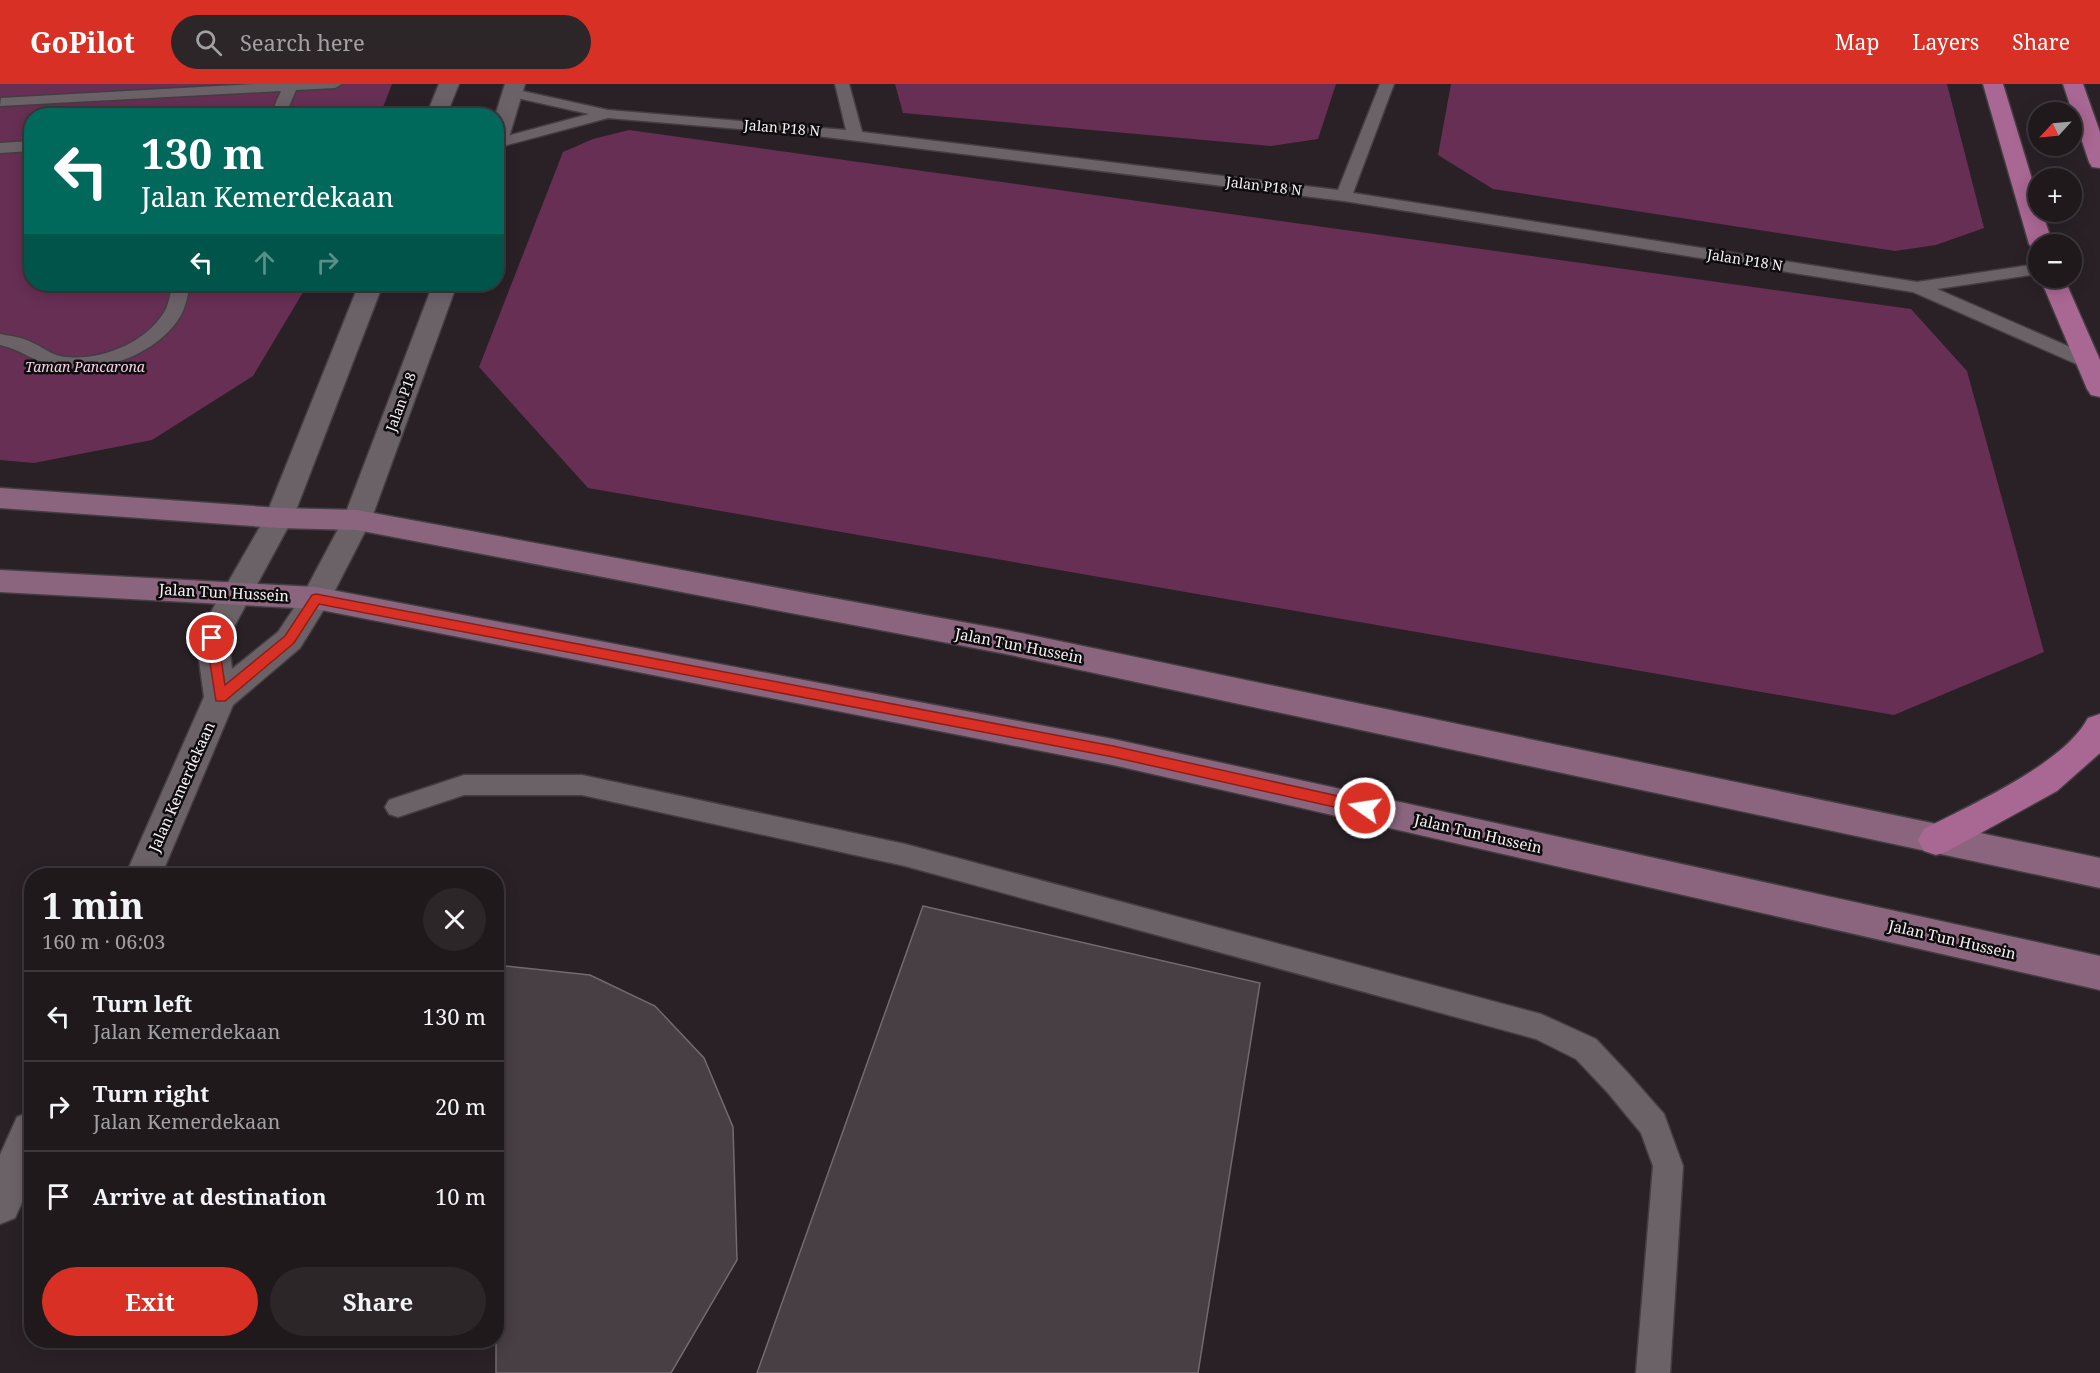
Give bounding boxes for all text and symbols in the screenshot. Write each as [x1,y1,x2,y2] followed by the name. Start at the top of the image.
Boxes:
[171,15,591,69] search box
[30,23,135,61] text: GoPilot
[192,26,225,59] icon: search
[240,27,365,57] text: Search here
[1835,28,1879,56] text: Map
[1912,28,1979,56] text: Layers
[2012,28,2070,56] text: Share
[2028,102,2082,156] north arrow
[2028,102,2082,288] map controls
[742,115,821,140] street label: Jalan P18 N
[141,124,265,181] text: 130 m
[42,132,120,210] icon: left
[2028,168,2082,222] button: +
[1224,171,1303,200] street label: Jalan P18 N
[141,178,394,215] text: Jalan Kemerdekaan
[2028,234,2082,288] button: −
[1705,244,1785,275] street label: Jalan P18 N
[185,246,218,279] icon: left
[248,246,281,279] icon: ahead
[311,246,344,279] icon: right
[25,357,146,376] park label: Taman Pancarona
[381,369,420,435] street label: Jalan P18
[158,579,290,605] street label: Jalan Tun Hussein
[186,612,237,663] pin
[195,621,228,654] icon: arrive
[952,623,1085,667] street label: Jalan Tun Hussein
[143,718,219,856] street label: Jalan Kemerdekaan
[1333,776,1397,840] position arrow
[1412,808,1544,857] street label: Jalan Tun Hussein
[42,881,144,930] text: 1 min
[423,888,486,951] button: close
[1886,914,2018,963] street label: Jalan Tun Hussein
[42,928,165,955] text: 160 m · 06:03
[93,988,192,1018] text: Turn left
[42,1000,75,1033] icon: left
[423,1001,486,1031] text: 130 m
[93,1018,280,1045] text: Jalan Kemerdekaan
[93,1078,209,1108] text: Turn right
[42,1090,75,1123] icon: right
[435,1091,486,1121] text: 20 m
[93,1108,280,1135] text: Jalan Kemerdekaan
[42,1180,75,1213] icon: arrive
[93,1181,327,1211] text: Arrive at destination
[435,1181,486,1211] text: 10 m
[42,1267,258,1336] button: Exit
[270,1267,486,1336] button: Share

